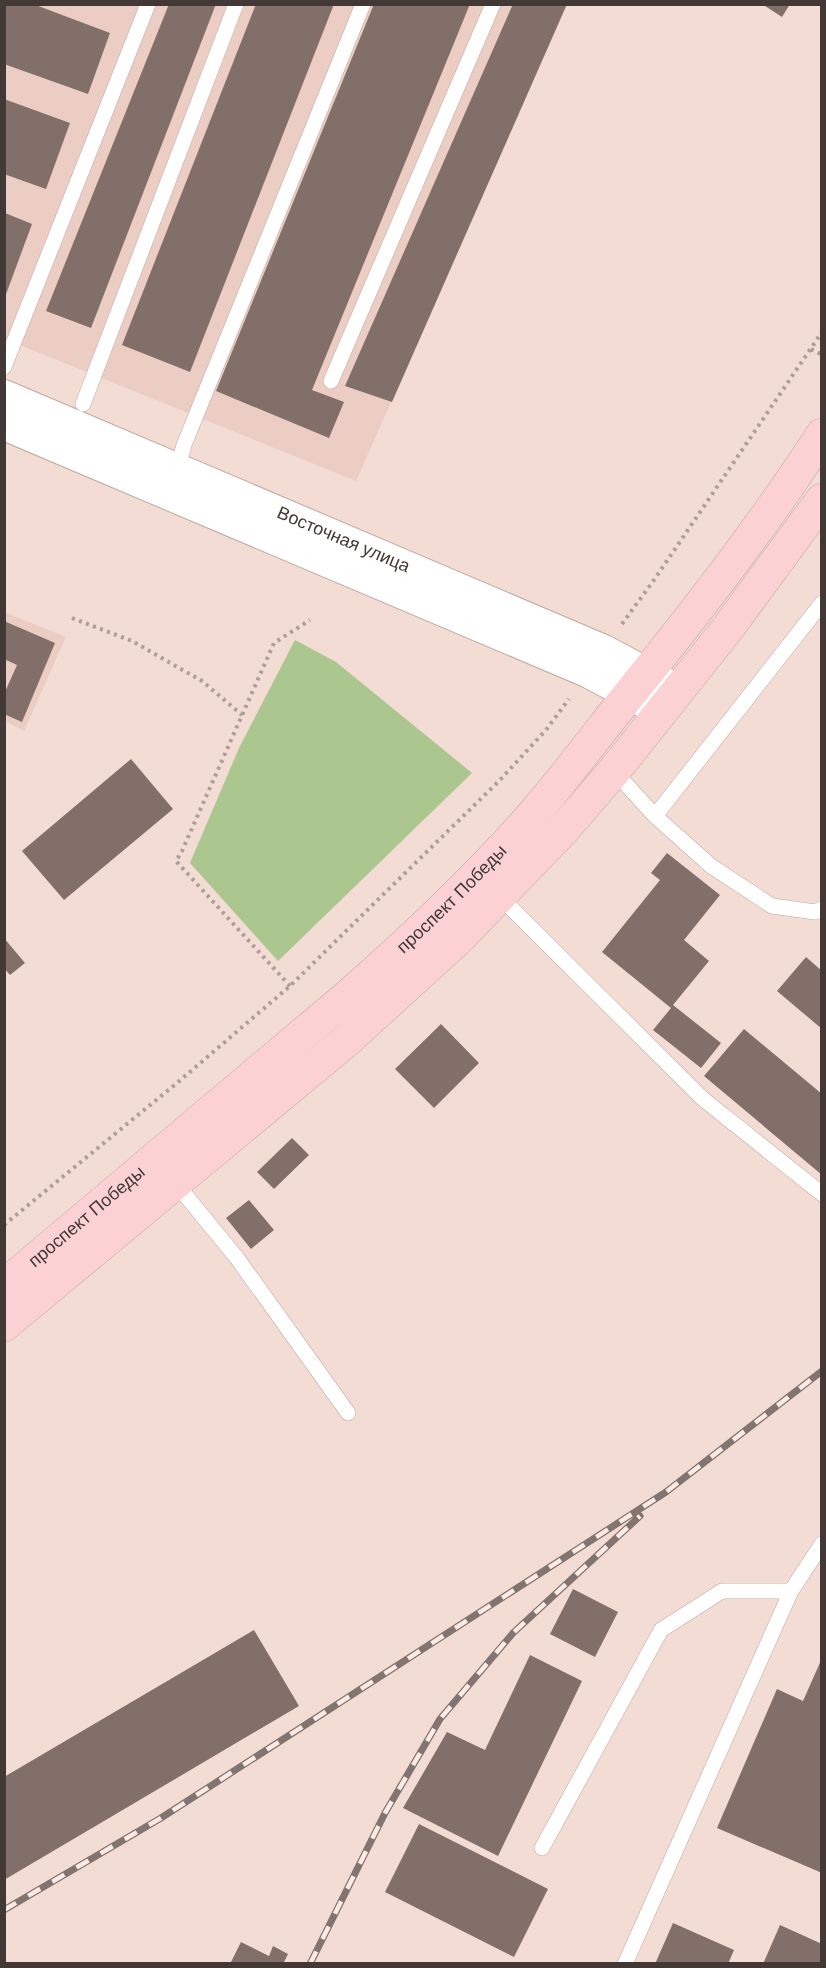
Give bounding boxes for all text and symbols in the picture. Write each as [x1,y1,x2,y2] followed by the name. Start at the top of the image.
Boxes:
[274,500,415,579] street label: Восточная улица
[391,839,512,959] street label: проспект Победы
[23,1160,150,1273] street label: проспект Победы

